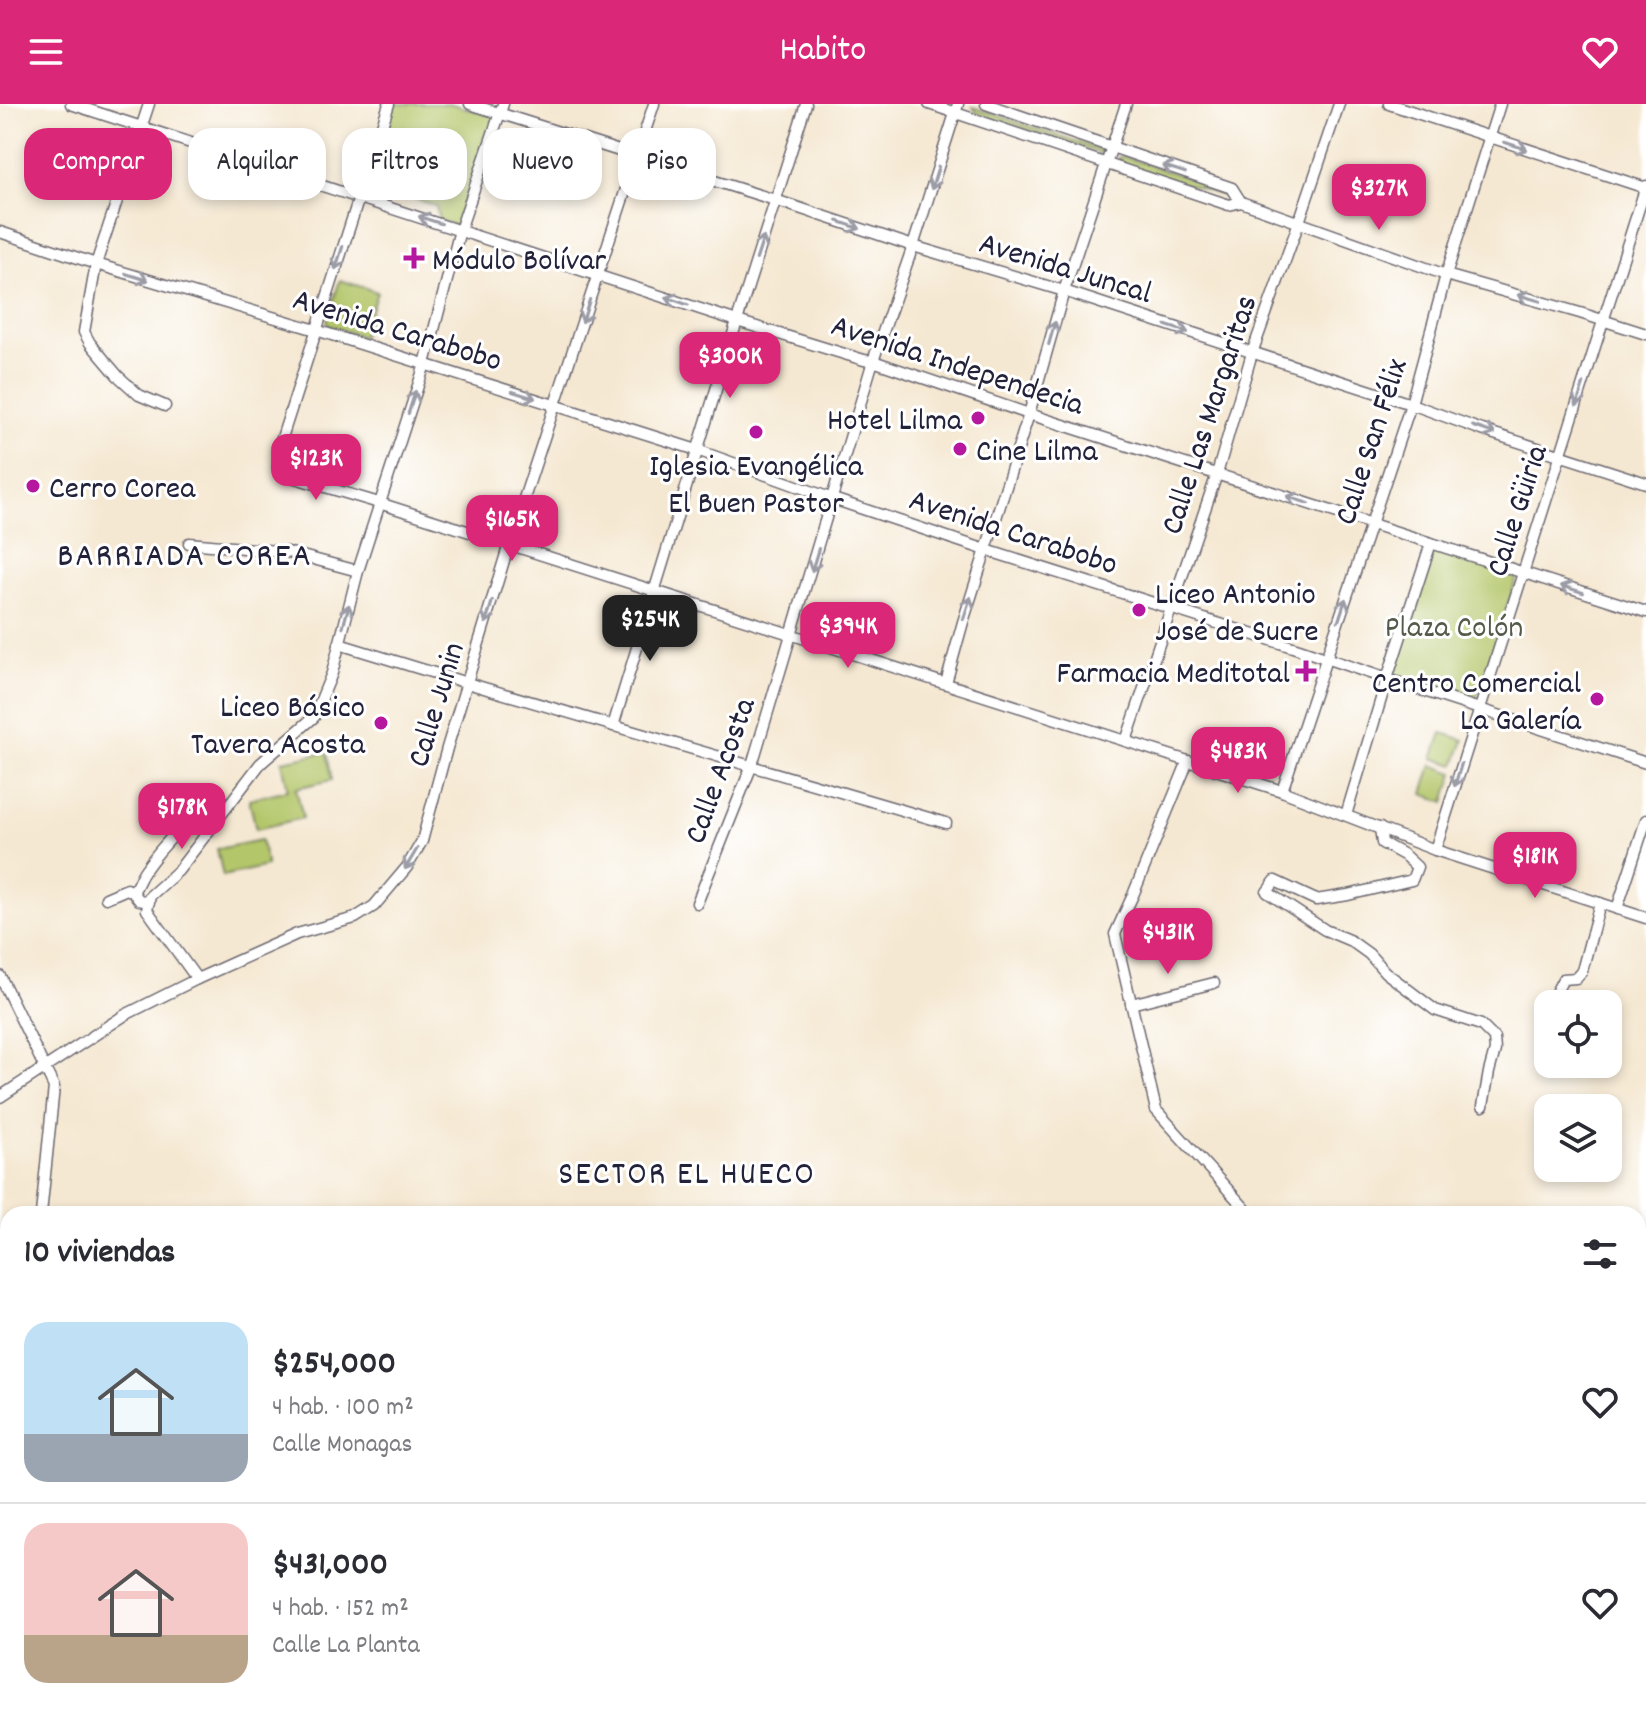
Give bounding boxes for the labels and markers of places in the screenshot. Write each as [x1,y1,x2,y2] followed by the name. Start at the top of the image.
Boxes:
[1323,164,1435,232] pin: $327K
[432,240,606,286] place label: Módulo Bolívar
[403,247,425,269] marker: Módulo Bolívar
[674,332,786,400] pin: $300K
[827,400,963,446] place label: Hotel Lilma
[969,409,987,427] marker: Hotel Lilma
[747,423,765,441] marker: Iglesia Evangélica El Buen Pastor
[976,431,1098,477] place label: Cine Lilma
[260,434,372,502] pin: $123K
[951,440,969,458] marker: Cine Lilma
[649,446,864,529] place label: Iglesia Evangélica El Buen Pastor
[49,468,196,514] place label: Cerro Corea
[24,477,42,495] marker: Cerro Corea
[456,495,568,563] pin: $165K
[1155,574,1319,657] place label: Liceo Antonio José de Sucre
[594,595,706,663] pin: $254K
[1130,601,1148,619] marker: Liceo Antonio José de Sucre
[792,602,904,670] pin: $394K
[1057,653,1290,699] place label: Farmacia Meditotal
[1297,662,1315,680] marker: Farmacia Meditotal
[1372,663,1582,746] place label: Centro Comercial La Galería
[191,687,366,770] place label: Liceo Básico Tavera Acosta
[1588,690,1606,708] marker: Centro Comercial La Galería
[372,714,390,732] marker: Liceo Básico Tavera Acosta
[1182,727,1294,795] pin: $483K
[126,783,238,851] pin: $178K
[1479,832,1591,900] pin: $181K
[1112,908,1224,976] pin: $431K

